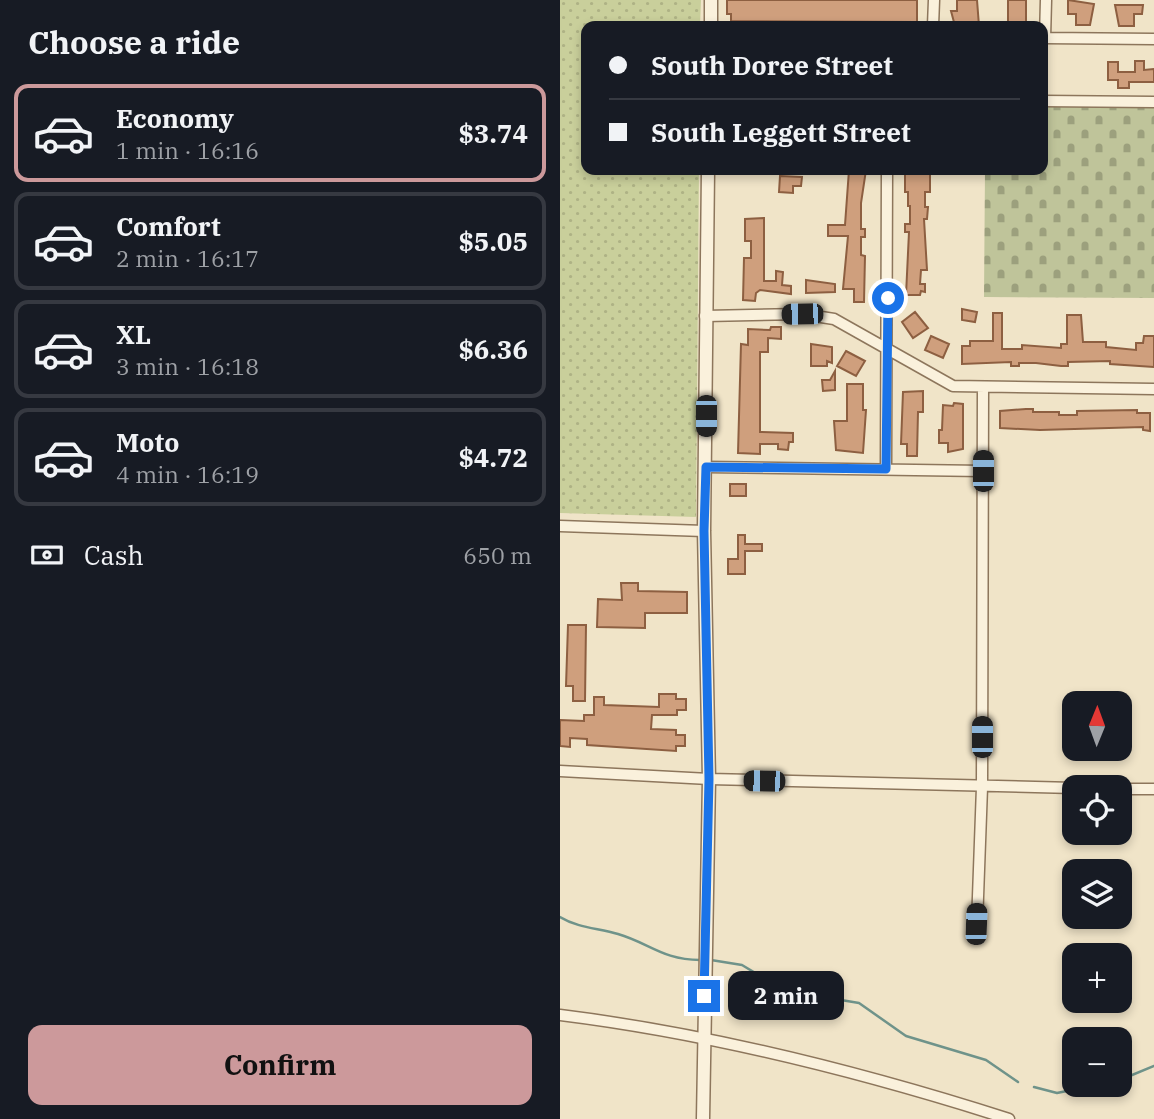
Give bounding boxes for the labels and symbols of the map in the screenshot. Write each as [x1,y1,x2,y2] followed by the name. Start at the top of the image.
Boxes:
[872,282,904,314] route start
[781,303,824,325] car
[696,395,717,437] car
[973,450,994,492] car
[1062,691,1132,761] north arrow
[972,716,993,758] car
[743,770,786,792] car
[965,903,988,945] car
[728,972,844,1020] callout: 2 min
[688,980,720,1012] route end

